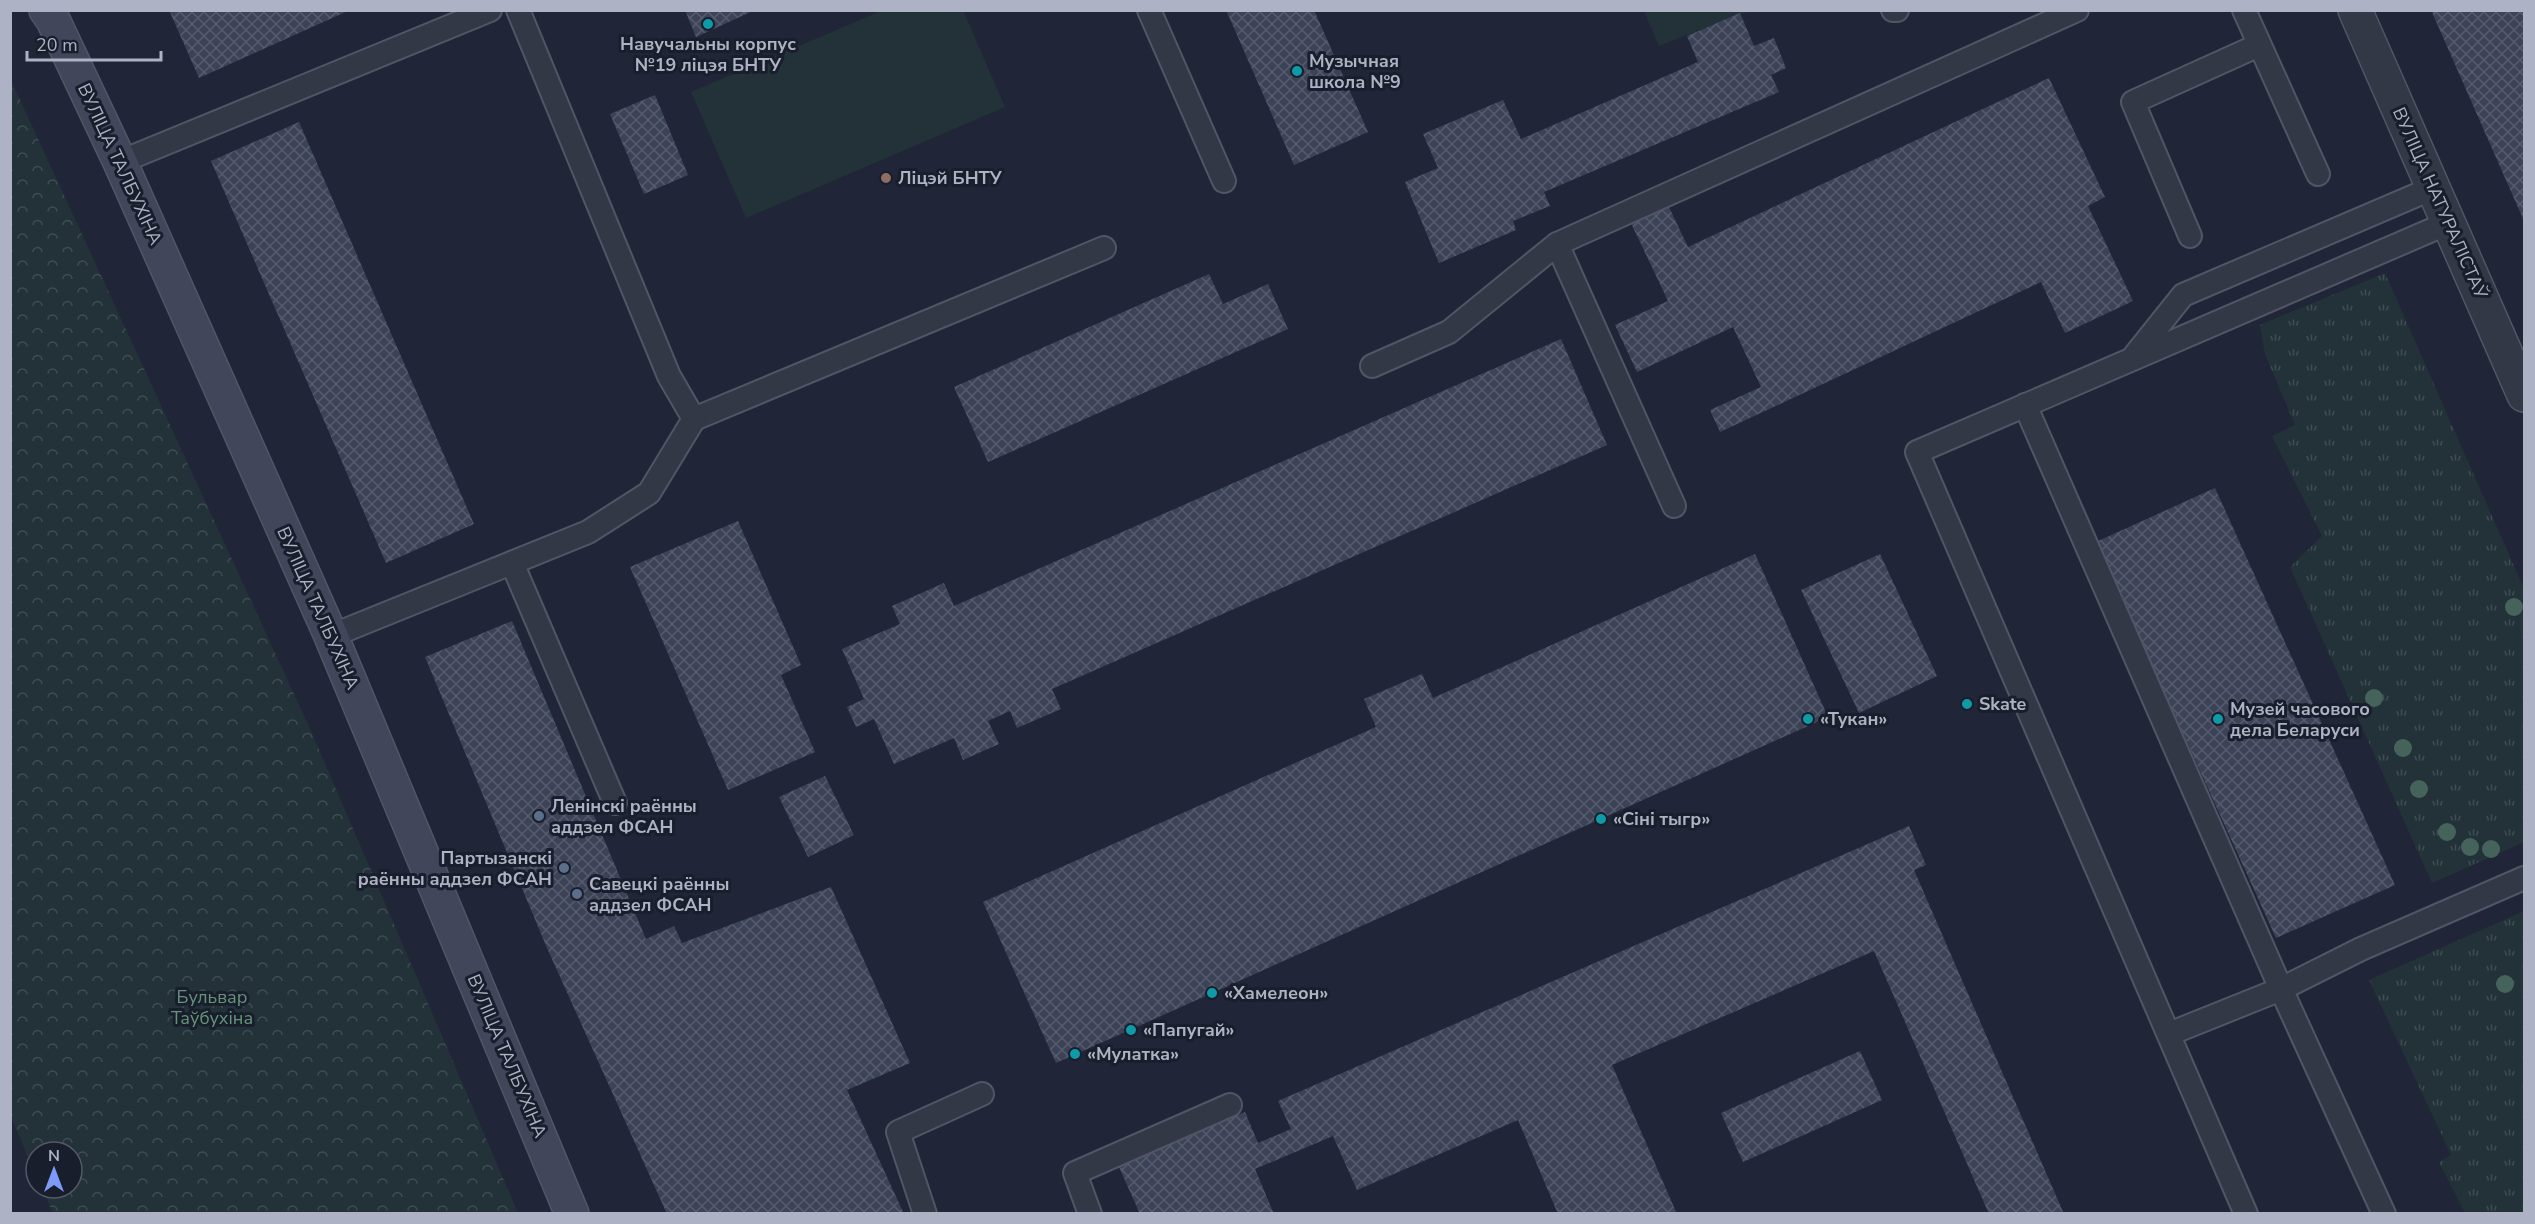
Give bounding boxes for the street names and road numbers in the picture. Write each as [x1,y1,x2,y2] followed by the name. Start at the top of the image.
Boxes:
[72,79,168,249] street label: ВУЛІЦА ТАЛБУХІНА
[2387,104,2493,303] street label: ВУЛІЦА НАТУРАЛІСТАЎ
[271,523,365,693] street label: ВУЛІЦА ТАЛБУХІНА
[462,971,552,1141] street label: ВУЛІЦА ТАЛБУХІНА

